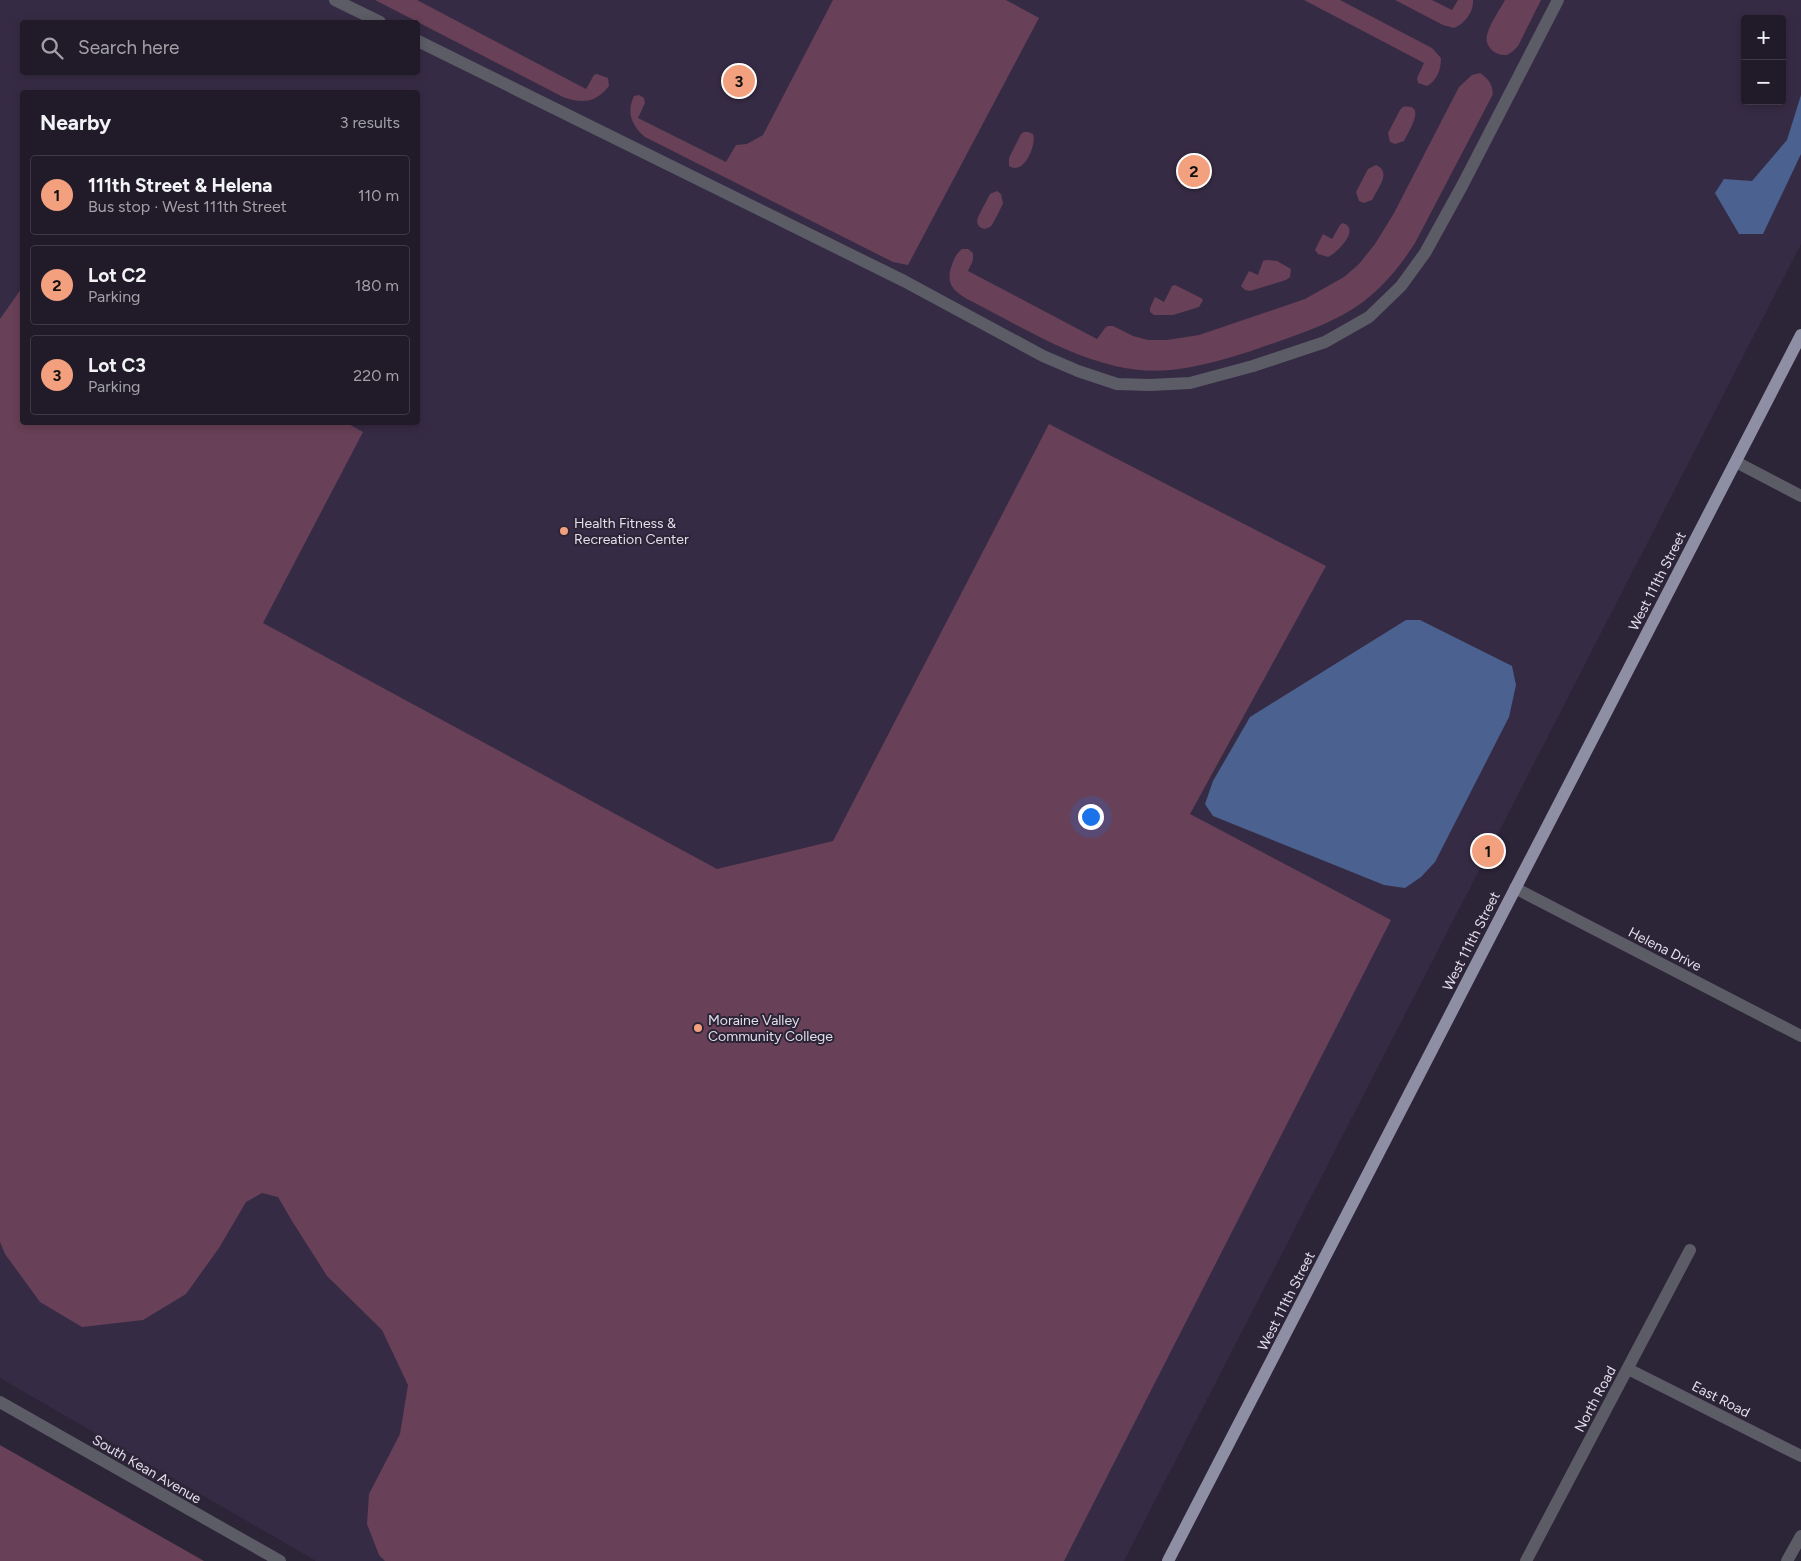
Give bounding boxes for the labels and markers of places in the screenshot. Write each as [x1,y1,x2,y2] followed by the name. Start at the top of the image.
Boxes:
[723,62,755,100] pin: 3
[1178,152,1210,190] pin: 2
[574,515,689,548] place label: Health Fitness & Recreation Center
[558,525,570,537] marker: Health Fitness & Recreation Center
[1472,832,1504,870] pin: 1
[708,1012,833,1045] place label: Moraine Valley Community College
[692,1022,704,1034] marker: Moraine Valley Community College

